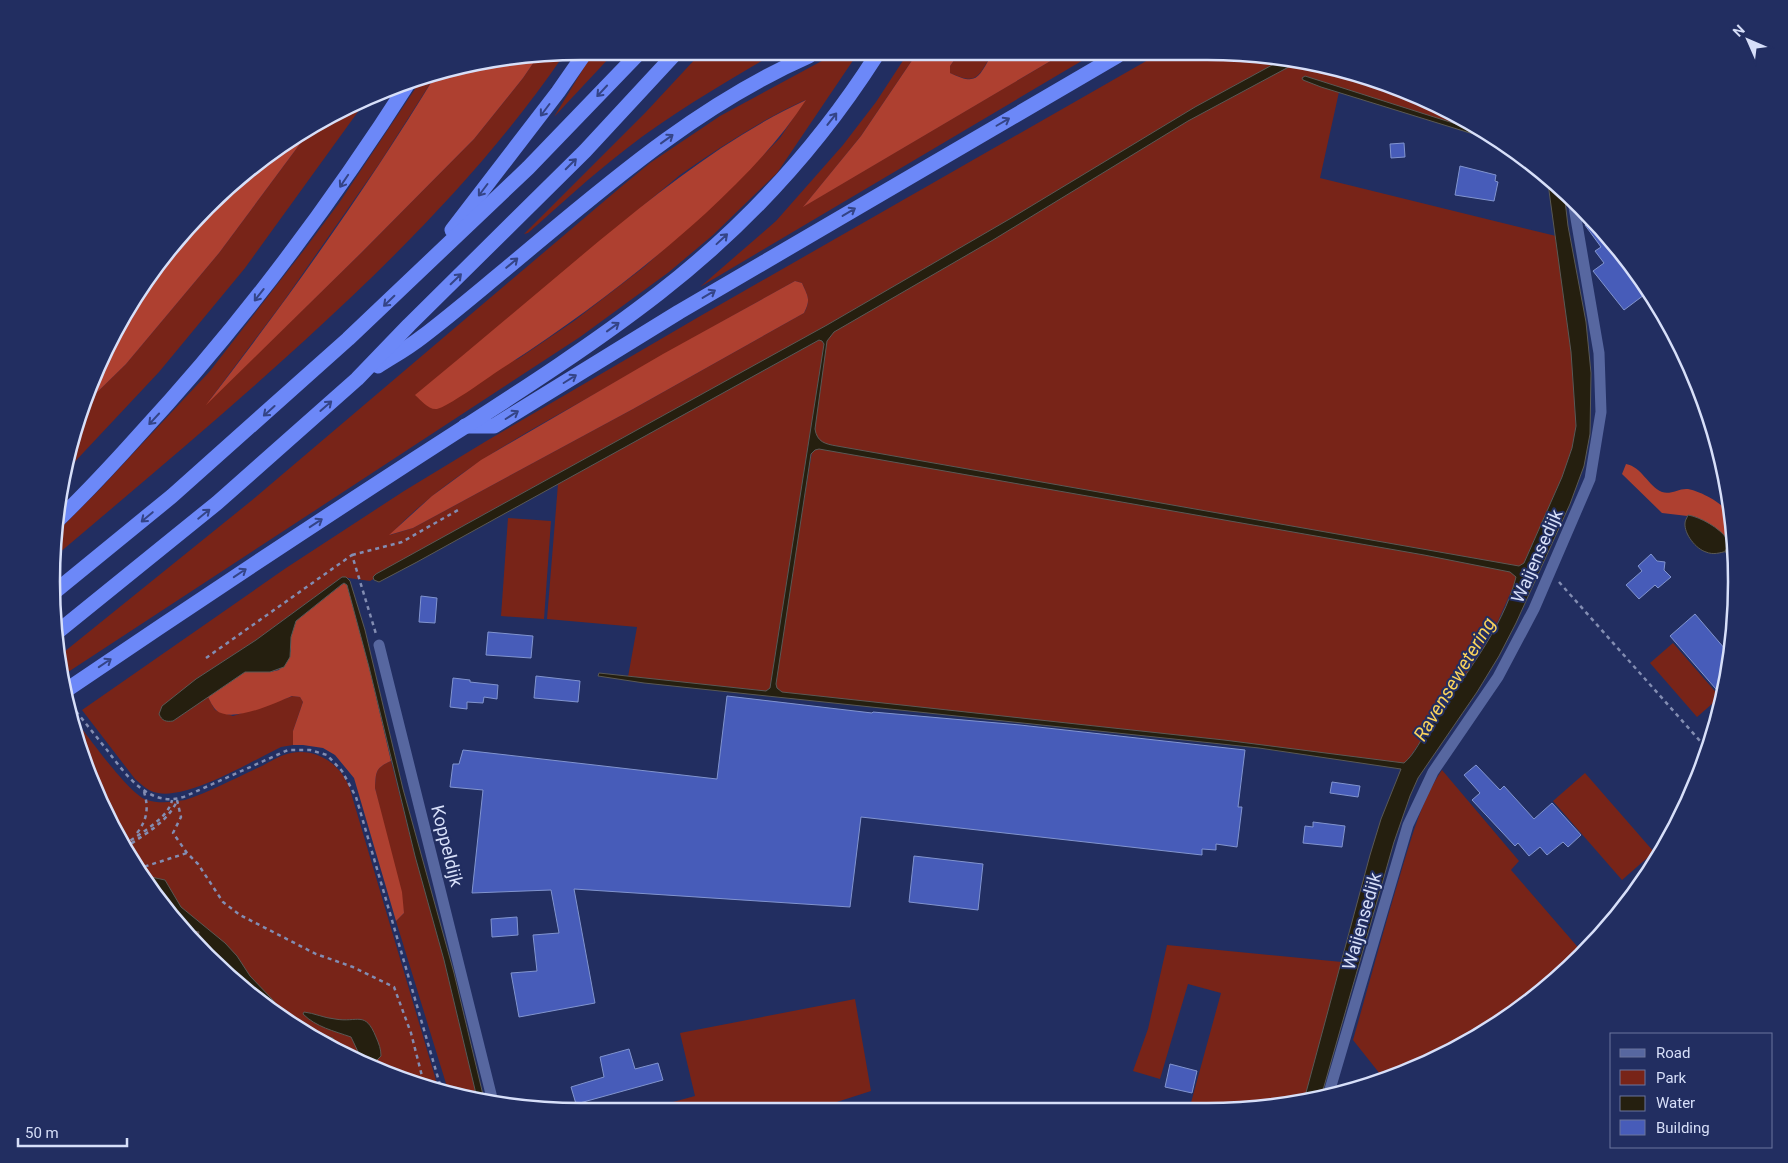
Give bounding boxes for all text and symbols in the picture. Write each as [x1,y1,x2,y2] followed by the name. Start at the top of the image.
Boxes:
[1723,15,1773,65] north arrow
[1730,22,1748,40] text: N
[596,85,608,98] one-way arrow
[539,103,550,116] one-way arrow
[826,113,837,126] one-way arrow
[995,116,1009,126] one-way arrow
[660,134,673,145] one-way arrow
[565,158,578,170] one-way arrow
[339,174,350,188] one-way arrow
[477,183,488,196] one-way arrow
[842,206,856,216] one-way arrow
[716,233,728,245] one-way arrow
[505,258,518,269] one-way arrow
[450,273,463,285] one-way arrow
[253,288,264,301] one-way arrow
[702,289,716,299] one-way arrow
[383,294,395,306] one-way arrow
[606,321,619,332] one-way arrow
[563,374,577,384] one-way arrow
[319,401,332,412] one-way arrow
[263,405,276,417] one-way arrow
[504,410,518,420] one-way arrow
[148,412,160,425] one-way arrow
[1507,505,1567,606] street label: Waijensedijk
[197,508,210,519] one-way arrow
[140,512,153,523] one-way arrow
[309,518,323,528] one-way arrow
[233,568,247,578] one-way arrow
[1409,613,1500,745] water label: Ravensewetering
[98,658,112,669] one-way arrow
[427,803,468,890] street label: Koppeldijk
[1338,869,1386,972] street label: Waijensedijk
[1610,1033,1773,1148] legend
[1656,1044,1690,1062] text: Road
[1656,1069,1687,1087] text: Park
[1656,1094,1695,1112] text: Water
[18,1116,126,1148] scale bar
[1656,1119,1710,1137] text: Building
[25,1124,59,1142] text: 50 m

